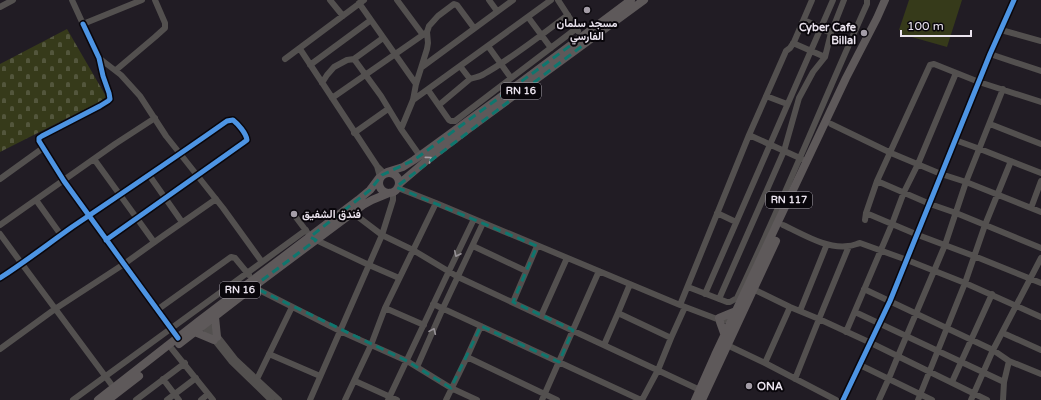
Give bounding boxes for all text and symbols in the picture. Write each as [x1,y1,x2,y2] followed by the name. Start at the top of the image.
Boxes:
[582,5,592,15] marker: مسجد سلمان الفارسي
[901,12,971,38] scale bar
[557,17,617,45] place label: مسجد سلمان الفارسي
[907,19,944,33] text: 100 m
[799,21,857,47] place label: Cyber Cafe Billal
[859,28,869,38] marker: Cyber Cafe Billal
[501,83,541,99] road number: RN 16
[425,157,432,164] one-way arrow
[766,192,812,208] road number: RN 117
[302,208,361,221] place label: فندق الشفيق
[289,209,299,219] marker: فندق الشفيق
[454,250,462,257] one-way arrow
[220,282,260,298] road number: RN 16
[428,328,436,335] one-way arrow
[757,380,783,393] place label: ONA
[744,381,754,391] marker: ONA

